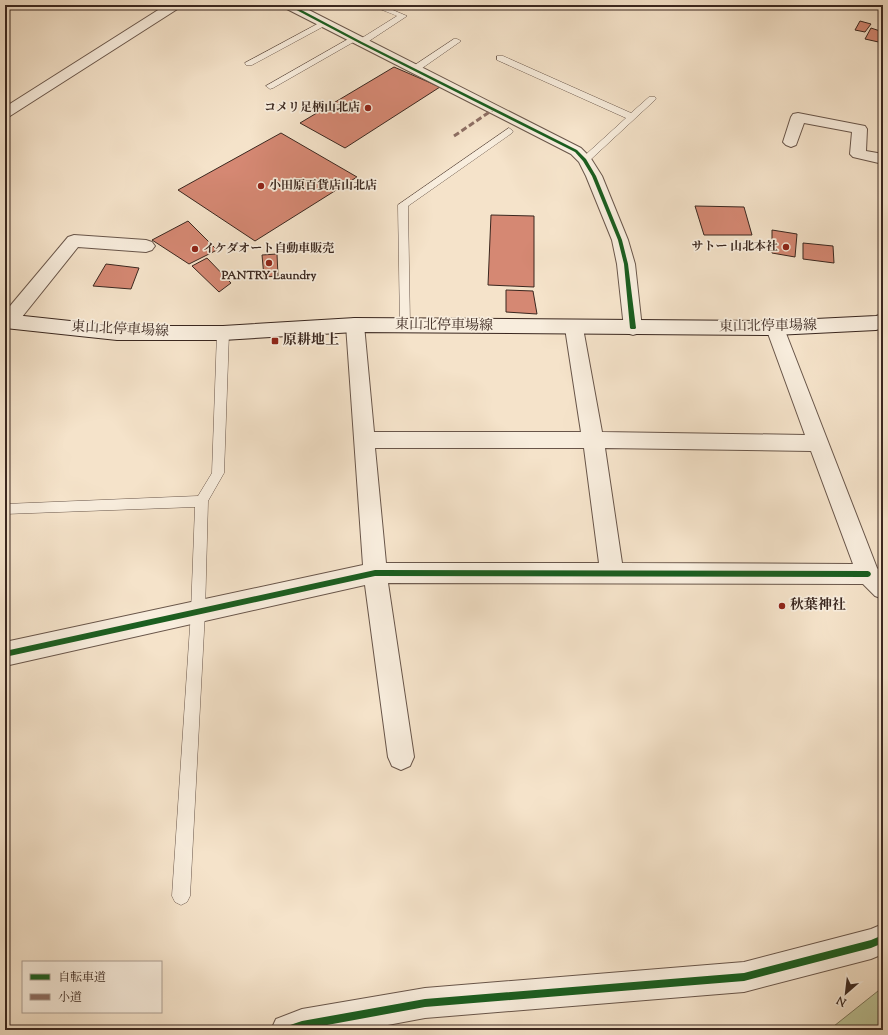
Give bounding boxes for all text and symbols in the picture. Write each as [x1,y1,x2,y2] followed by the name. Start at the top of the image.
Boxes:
[264,99,360,117] place label: コメリ足柄山北店
[363,103,373,113] marker: コメリ足柄山北店
[269,177,377,195] place label: 小田原百貨店山北店
[256,181,266,191] marker: 小田原百貨店山北店
[691,238,778,256] place label: サトー 山北本社
[203,240,334,258] place label: イケダオート自動車販売
[781,242,791,252] marker: サトー 山北本社
[190,244,200,254] marker: イケダオート自動車販売
[264,258,274,268] marker: PANTRY Laundry
[220,267,317,285] place label: PANTRY Laundry
[395,315,493,337] street label: 東山北停車場線
[719,316,817,338] street label: 東山北停車場線
[71,317,169,343] street label: 東山北停車場線
[283,331,339,351] place label: 原耕地上
[270,336,280,346] marker: 原耕地上
[790,596,846,616] place label: 秋葉神社
[777,601,787,611] marker: 秋葉神社
[22,961,162,1013] legend
[58,969,106,987] text: 自転車道
[826,973,866,1013] north arrow
[58,989,82,1007] text: 小道
[834,992,850,1011] text: N

